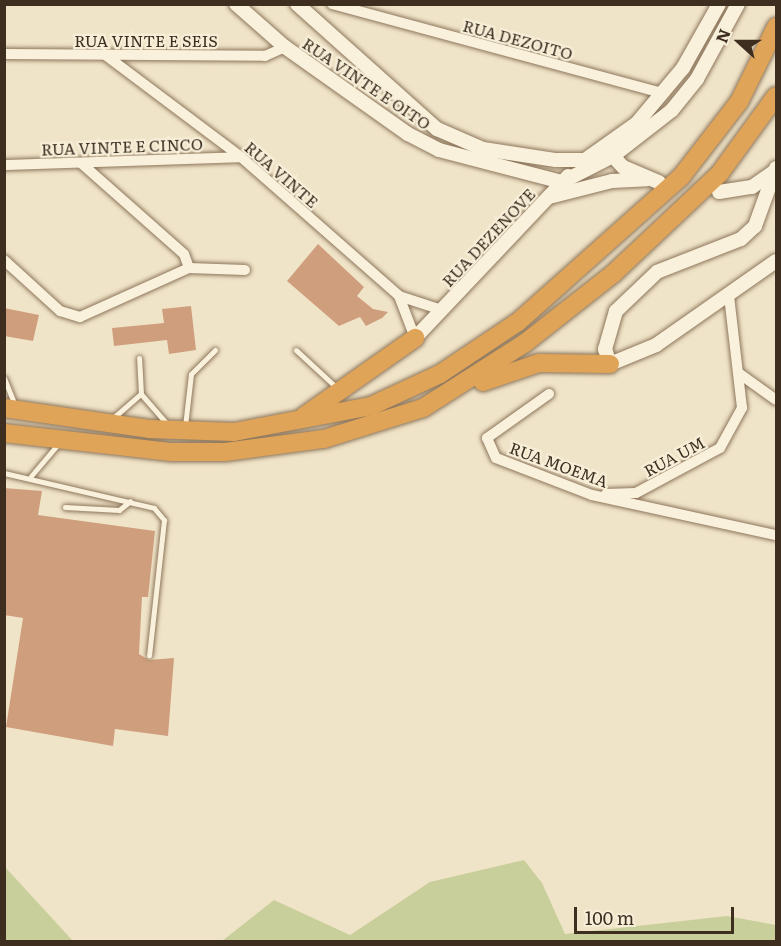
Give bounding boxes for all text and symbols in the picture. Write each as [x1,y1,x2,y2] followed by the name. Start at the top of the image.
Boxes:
[709,12,769,72] north arrow
[461,15,575,63] street label: RUA DEZOITO
[709,25,736,46] text: N
[74,30,218,50] street label: RUA VINTE E SEIS
[299,33,435,133] street label: RUA VINTE E OITO
[41,134,203,158] street label: RUA VINTE E CINCO
[241,137,323,211] street label: RUA VINTE
[438,184,538,290] street label: RUA DEZENOVE
[640,432,708,480] street label: RUA UM
[507,437,611,491] street label: RUA MOEMA
[577,895,738,933] scale bar
[585,904,634,931] text: 100 m

